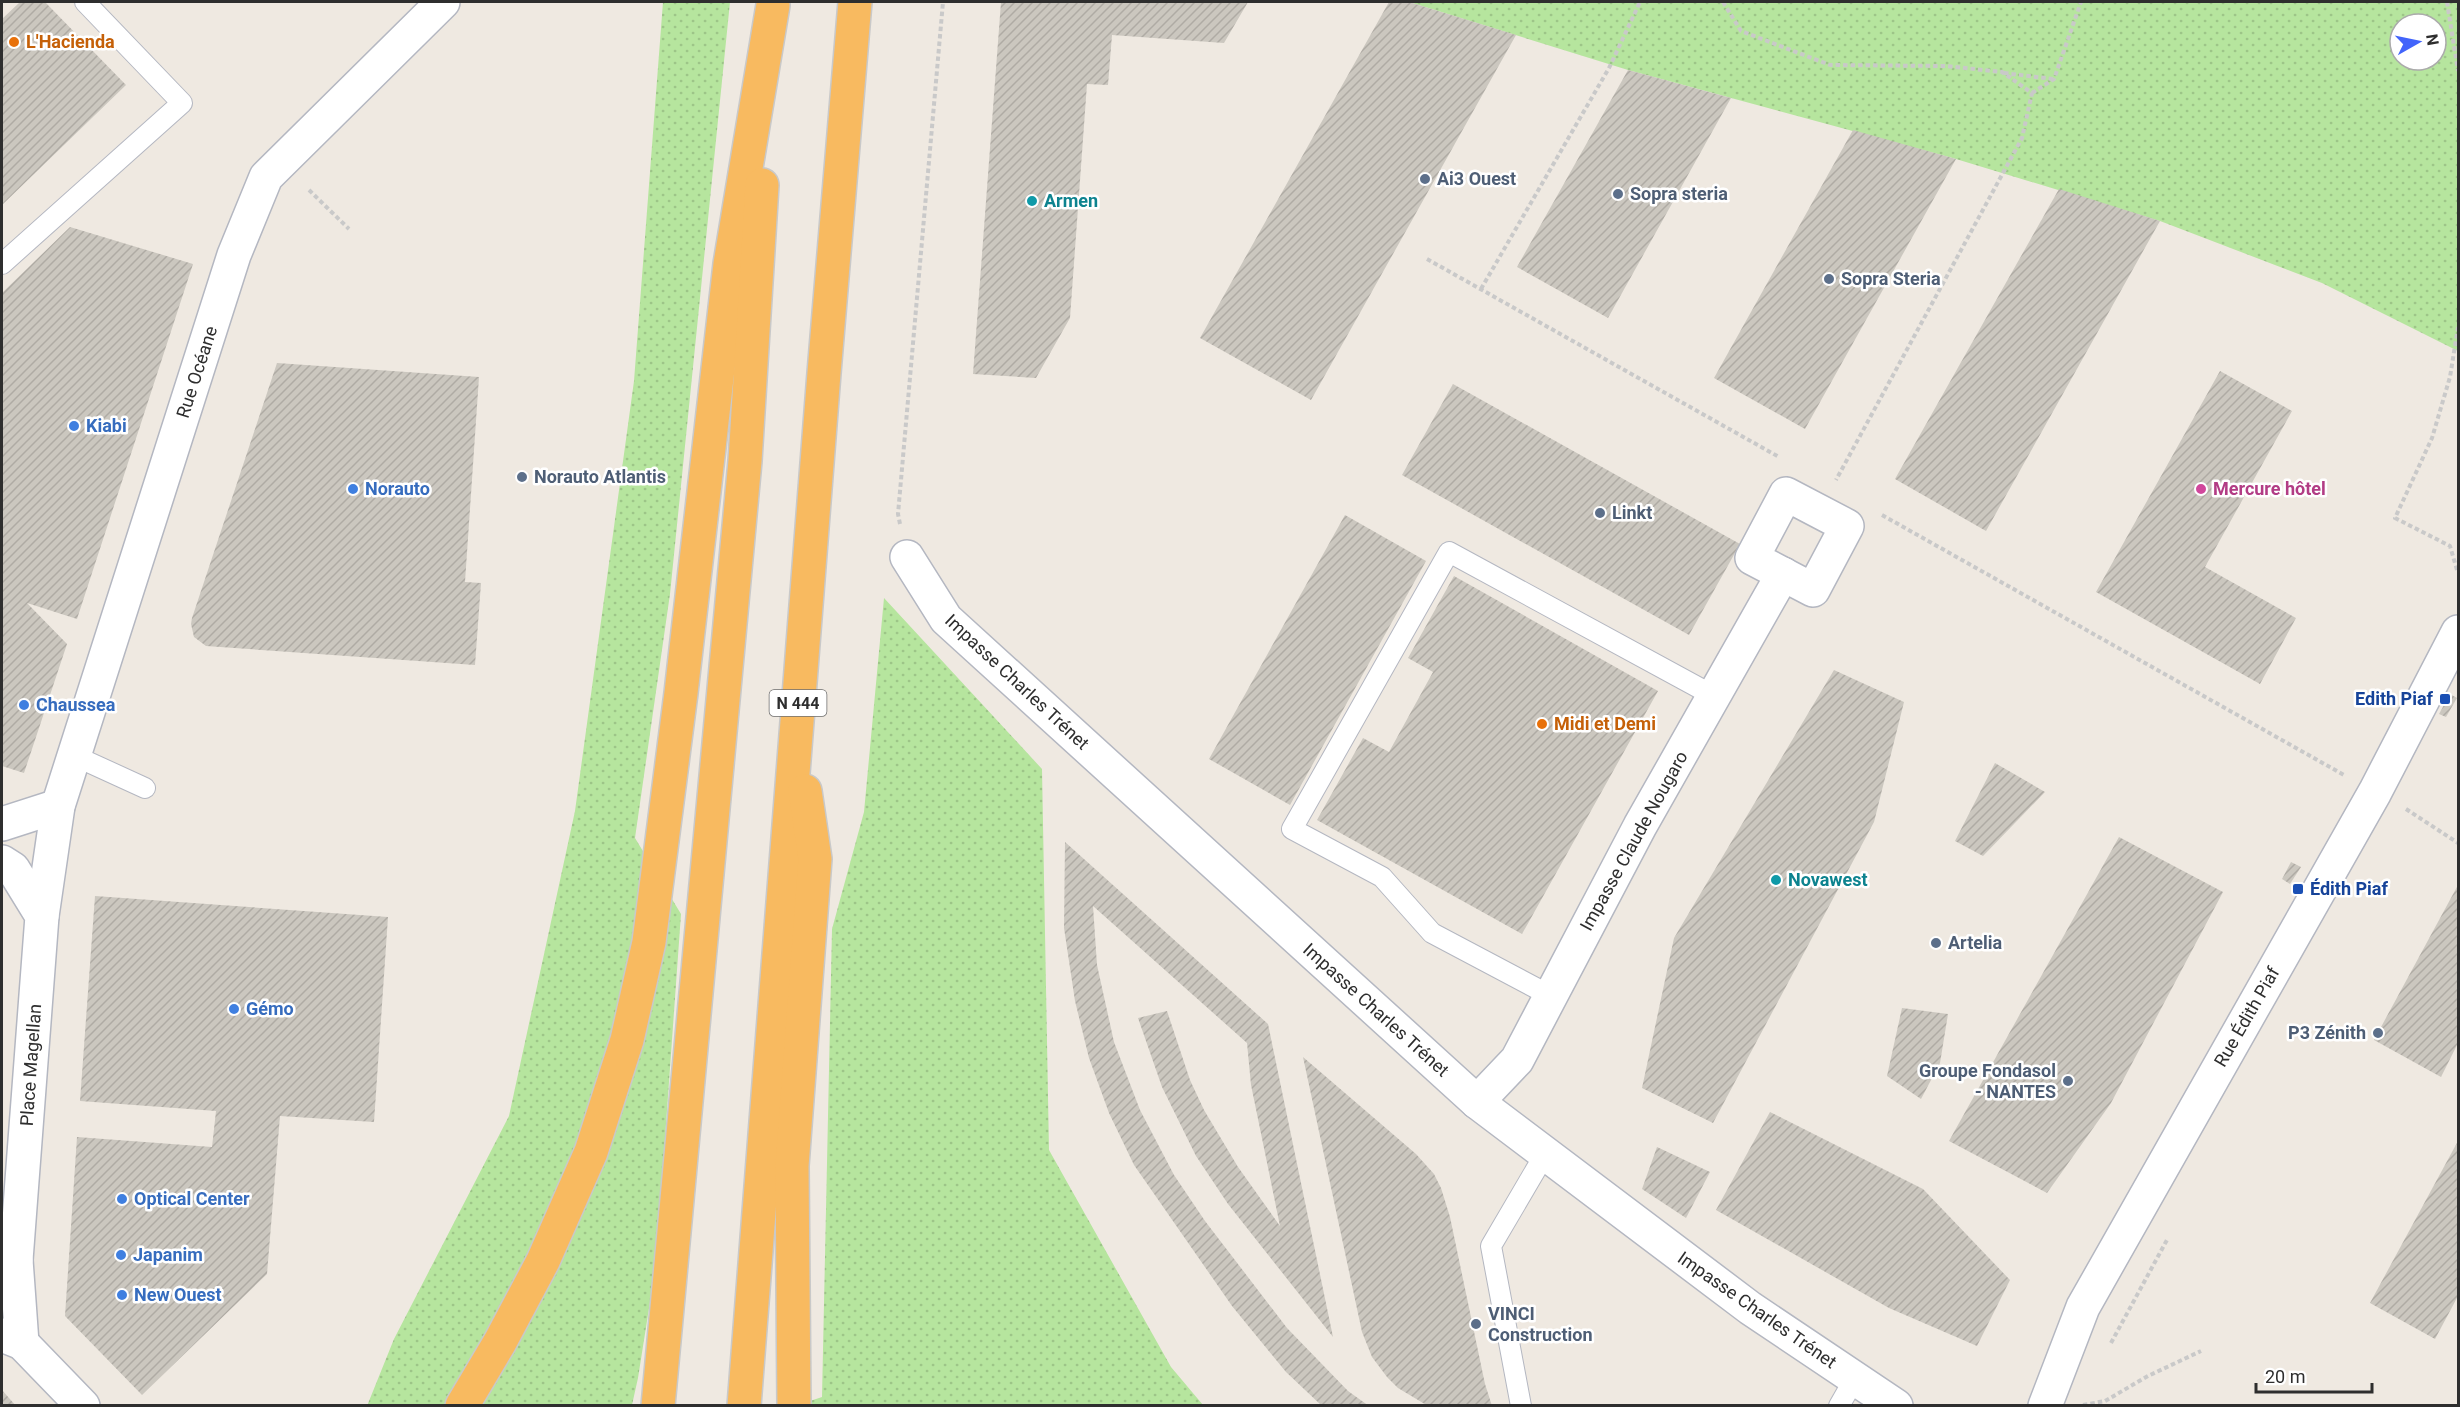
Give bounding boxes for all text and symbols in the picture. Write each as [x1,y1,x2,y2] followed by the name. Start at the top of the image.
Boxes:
[2388,12,2448,72] north arrow
[26,31,115,52] place label: L'Hacienda
[2422,33,2443,47] text: N
[7,35,21,49] marker: L'Hacienda
[1437,168,1516,189] place label: Ai3 Ouest
[1418,172,1432,186] marker: Ai3 Ouest
[1630,183,1728,204] place label: Sopra steria
[1611,187,1625,201] marker: Sopra steria
[1044,190,1098,211] place label: Armen
[1025,194,1039,208] marker: Armen
[1841,268,1941,289] place label: Sopra Steria
[1822,272,1836,286] marker: Sopra Steria
[172,323,221,421] street label: Rue Océane
[86,415,127,436] place label: Kiabi
[67,419,81,433] marker: Kiabi
[534,466,666,487] place label: Norauto Atlantis
[515,470,529,484] marker: Norauto Atlantis
[365,478,430,499] place label: Norauto
[2213,478,2326,499] place label: Mercure hôtel
[346,482,360,496] marker: Norauto
[2194,482,2208,496] marker: Mercure hôtel
[1612,502,1652,523] place label: Linkt
[1593,506,1607,520] marker: Linkt
[941,610,1094,754] street label: Impasse Charles Trénet
[2355,688,2434,709] place label: Edith Piaf
[770,690,826,716] road number: N 444
[2438,692,2452,706] marker: Edith Piaf
[36,694,116,715] place label: Chaussea
[17,698,31,712] marker: Chaussea
[1554,713,1656,734] place label: Midi et Demi
[1535,717,1549,731] marker: Midi et Demi
[1575,747,1692,934] street label: Impasse Claude Nougaro
[1788,869,1868,890] place label: Novawest
[1769,873,1783,887] marker: Novawest
[2310,878,2388,899] place label: Édith Piaf
[2291,882,2305,896] marker: Édith Piaf
[1948,932,2002,953] place label: Artelia
[1929,936,1943,950] marker: Artelia
[1299,939,1454,1081] street label: Impasse Charles Trénet
[2210,963,2284,1070] street label: Rue Édith Piaf
[246,998,294,1019] place label: Gémo
[227,1002,241,1016] marker: Gémo
[16,1003,45,1127] street label: Place Magellan
[2288,1022,2366,1043] place label: P3 Zénith
[2371,1026,2385,1040] marker: P3 Zénith
[1919,1060,2056,1102] place label: Groupe Fondasol - NANTES
[2061,1074,2075,1088] marker: Groupe Fondasol - NANTES
[134,1188,250,1209] place label: Optical Center
[115,1192,129,1206] marker: Optical Center
[133,1244,203,1265] place label: Japanim
[1674,1247,1841,1372] street label: Impasse Charles Trénet
[114,1248,128,1262] marker: Japanim
[134,1284,222,1305] place label: New Ouest
[115,1288,129,1302] marker: New Ouest
[1488,1303,1593,1345] place label: VINCI Construction
[1469,1317,1483,1331] marker: VINCI Construction
[2256,1356,2372,1394] scale bar
[2265,1366,2305,1387] text: 20 m

